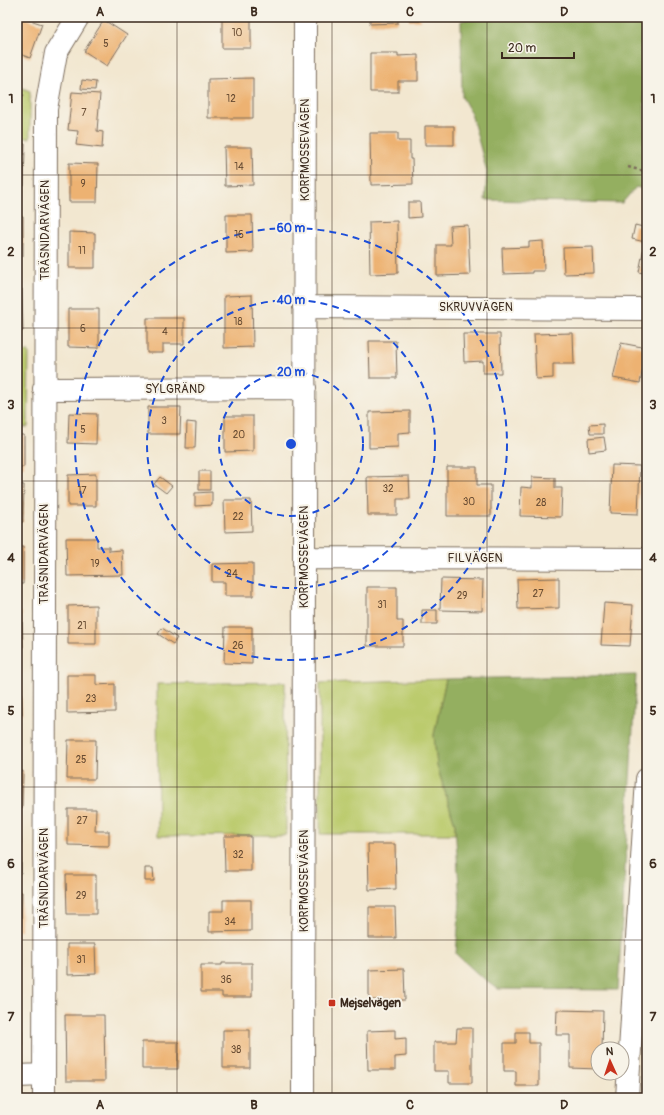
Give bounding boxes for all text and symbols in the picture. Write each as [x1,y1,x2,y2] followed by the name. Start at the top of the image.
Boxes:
[96,4,105,20] text: A
[250,4,258,20] text: B
[406,4,414,20] text: C
[560,4,568,20] text: D
[232,27,243,39] house number: 10
[502,34,574,60] scale bar
[103,38,109,50] house number: 5
[508,41,537,56] text: 20 m
[8,91,14,107] text: 1
[650,91,656,107] text: 1
[226,93,236,105] house number: 12
[297,99,313,201] street label: KORPMOSSEVÄGEN
[81,107,87,119] house number: 7
[234,161,244,173] house number: 14
[80,178,86,190] house number: 9
[37,180,53,280] street label: TRÄSNIDARVÄGEN
[277,221,306,236] text: 60 m
[234,229,244,241] house number: 16
[7,244,15,260] text: 2
[649,244,657,260] text: 2
[78,245,86,257] house number: 11
[276,293,306,308] text: 40 m
[439,299,513,315] street label: SKRUVVÄGEN
[234,316,242,328] house number: 18
[80,323,86,335] house number: 6
[162,326,168,338] house number: 4
[277,365,305,380] text: 20 m
[145,381,205,397] street label: SYLGRÄND
[7,397,15,413] text: 3
[649,397,657,413] text: 3
[161,415,167,427] house number: 3
[80,424,86,436] house number: 5
[233,429,245,441] house number: 20
[284,437,298,451] centre of rings
[382,483,394,495] house number: 32
[77,485,87,497] house number: 17
[463,496,475,508] house number: 30
[536,497,546,509] house number: 28
[36,504,52,604] street label: TRÄSNIDARVÄGEN
[296,506,312,608] street label: KORPMOSSEVÄGEN
[232,511,244,523] house number: 22
[7,550,15,566] text: 4
[447,550,503,566] street label: FILVÄGEN
[649,550,657,566] text: 4
[90,558,100,570] house number: 19
[226,568,238,580] house number: 24
[533,588,544,600] house number: 27
[457,590,467,602] house number: 29
[377,599,387,611] house number: 31
[77,620,87,632] house number: 21
[232,640,244,652] house number: 26
[86,693,97,705] house number: 23
[7,703,15,719] text: 5
[649,703,657,719] text: 5
[75,754,87,766] house number: 25
[77,815,88,827] house number: 27
[36,828,52,928] street label: TRÄSNIDARVÄGEN
[296,830,312,932] street label: KORPMOSSEVÄGEN
[232,849,244,861] house number: 32
[7,856,15,872] text: 6
[649,856,657,872] text: 6
[76,890,86,902] house number: 29
[224,916,236,928] house number: 34
[76,954,86,966] house number: 31
[220,974,232,986] house number: 36
[340,996,401,1011] place label: Mejselvägen
[327,998,337,1008] marker: Mejselvägen
[8,1009,15,1025] text: 7
[650,1009,657,1025] text: 7
[590,1041,630,1081] north arrow
[231,1044,241,1056] house number: 38
[605,1045,614,1058] text: N
[96,1097,105,1113] text: A
[250,1097,258,1113] text: B
[406,1097,414,1113] text: C
[560,1097,568,1113] text: D

